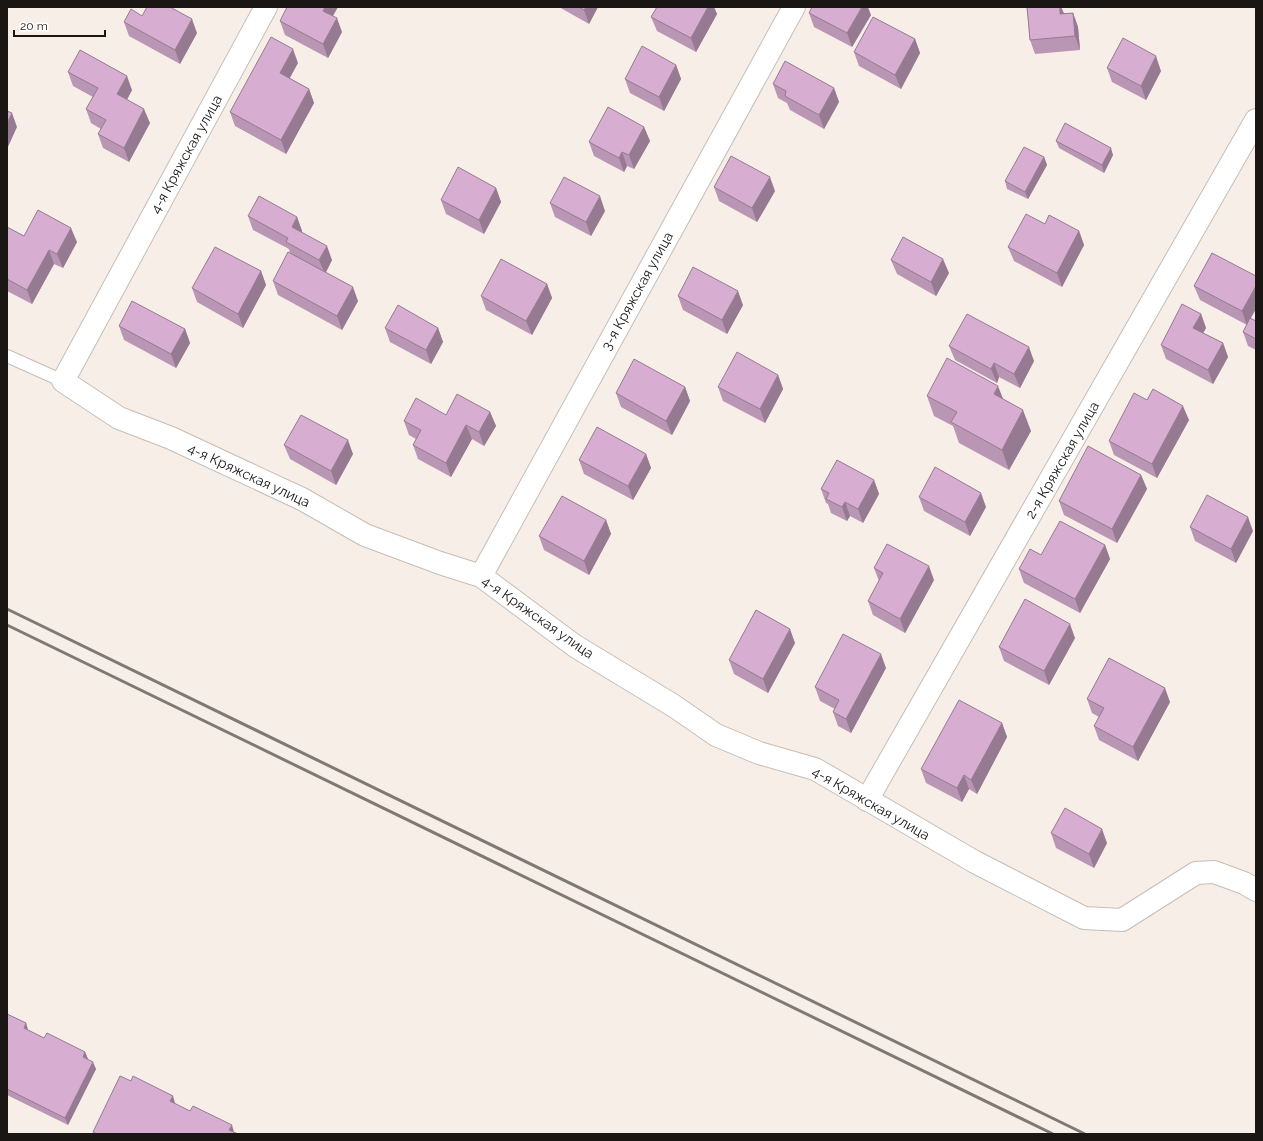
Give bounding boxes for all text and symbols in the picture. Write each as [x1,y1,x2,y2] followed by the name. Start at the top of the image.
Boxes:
[14,12,105,38] scale bar
[20,19,48,33] text: 20 m
[147,92,225,216] street label: 4-я Кряжская улица
[598,229,676,353] street label: 3-я Кряжская улица
[1022,399,1102,521] street label: 2-я Кряжская улица
[185,440,313,510] street label: 4-я Кряжская улица
[479,572,597,662] street label: 4-я Кряжская улица
[810,763,932,843] street label: 4-я Кряжская улица

